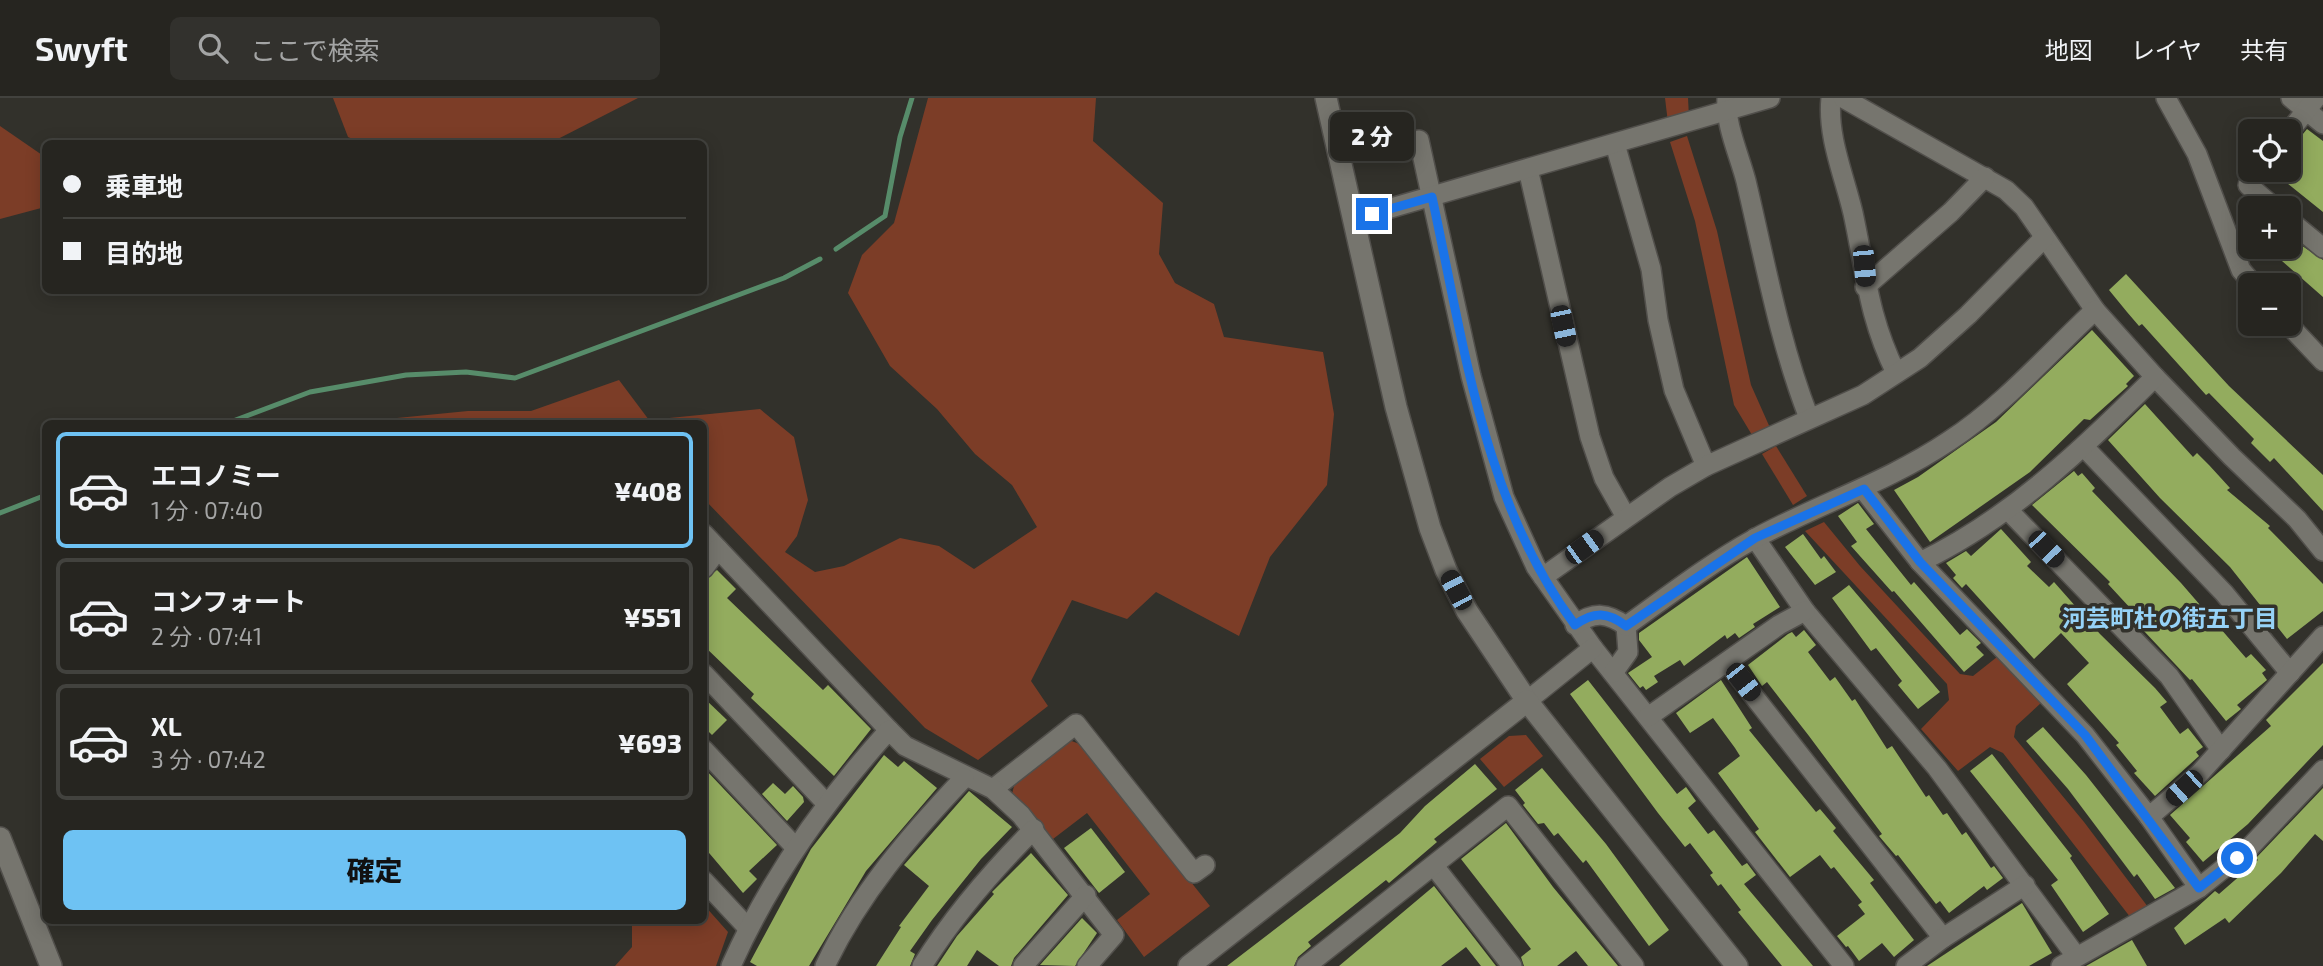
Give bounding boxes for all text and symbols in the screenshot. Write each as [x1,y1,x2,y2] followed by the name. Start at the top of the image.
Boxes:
[170,17,660,80] search box
[35,28,128,68] text: Swyft
[194,29,232,67] icon: search
[250,34,380,65] text: ここで検索
[2045,35,2093,64] text: 地図
[2131,35,2202,64] text: レイヤ
[2240,35,2288,64] text: 共有
[1330,113,1414,162] callout: 2 分
[2238,119,2301,336] map controls
[2238,119,2301,182] button: locate
[1351,122,1393,150] text: 2 分
[105,170,183,201] text: 乗車地
[2238,196,2301,259] button: +
[1356,198,1388,230] route end
[105,237,183,268] text: 目的地
[1852,244,1877,288] car
[2238,273,2301,336] button: −
[1549,303,1578,349] car
[67,459,130,522] icon: car
[151,459,281,490] text: エコノミー
[614,475,682,506] text: ¥408
[151,496,263,524] text: 1 分 · 07:40
[1561,526,1608,568] car
[2024,527,2069,571] car
[1437,567,1476,613] car
[67,585,130,648] icon: car
[151,585,306,616] text: コンフォート
[623,601,682,632] text: ¥551
[2062,603,2278,632] district label: 河芸町杜の街五丁目
[151,622,262,650] text: 2 分 · 07:41
[1722,659,1765,705] car
[151,710,182,741] text: XL
[67,711,130,774] icon: car
[618,727,682,758] text: ¥693
[151,745,266,773] text: 3 分 · 07:42
[2162,766,2207,810] car
[63,830,686,910] button: 確定
[2221,842,2253,874] route start

